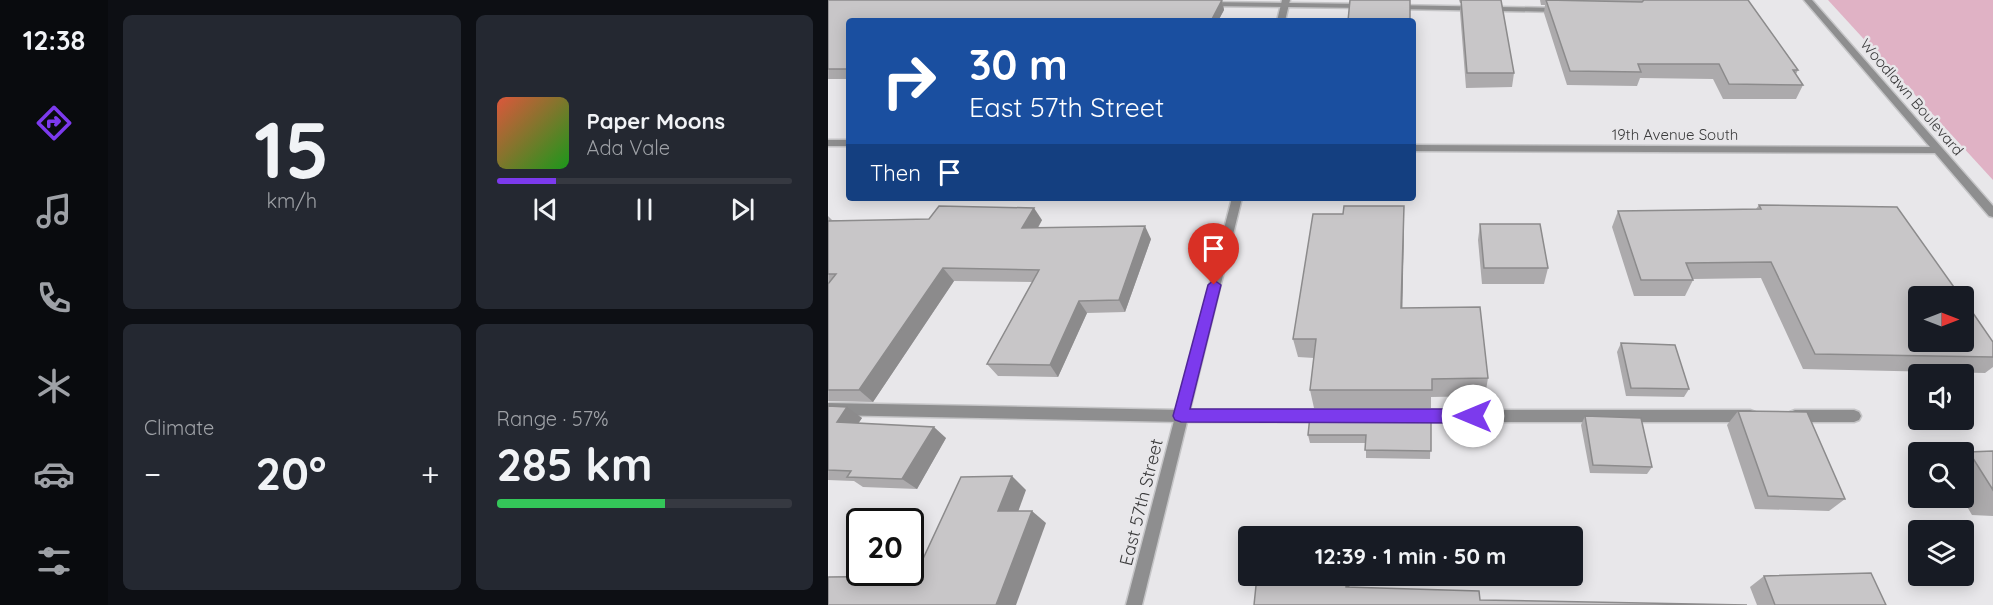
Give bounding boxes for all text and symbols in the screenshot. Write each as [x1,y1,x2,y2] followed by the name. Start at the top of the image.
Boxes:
[23,23,85,57] text: 12:38
[1856,35,1968,159] street label: Woodlawn Boulevard
[969,38,1068,91] text: 30 m
[870,42,948,120] icon: right
[969,90,1164,124] text: East 57th Street
[254,100,329,198] text: 15
[33,102,75,144] icon: directions
[587,107,725,135] text: Paper Moons
[1612,125,1738,144] street label: 19th Avenue South
[587,135,670,160] text: Ada Vale
[933,156,966,189] icon: arrive
[870,159,921,187] text: Then
[266,188,317,213] text: km/h
[33,190,75,232] icon: music
[529,193,562,226] icon: previous
[628,193,661,226] icon: pause
[726,193,759,226] icon: next
[1188,223,1239,285] pin
[1197,232,1230,265] icon: arrive
[33,277,75,319] icon: phone
[1908,286,1974,352] north arrow
[1908,286,1974,586] map controls
[1908,364,1974,430] button: sound
[33,365,75,407] icon: climate
[1441,384,1505,448] position arrow
[497,406,609,431] text: Range · 57%
[144,415,214,440] text: Climate
[497,436,652,492] text: 285 km
[1114,436,1168,568] street label: East 57th Street
[1908,442,1974,508] button: search
[256,445,326,501] text: 20°
[33,453,75,495] icon: car
[144,453,161,494] text: −
[421,453,439,494] text: +
[846,508,924,586] speed limit sign: 20
[1908,520,1974,586] button: layers
[33,540,75,582] icon: filters
[1315,542,1506,570] text: 12:39 · 1 min · 50 m

